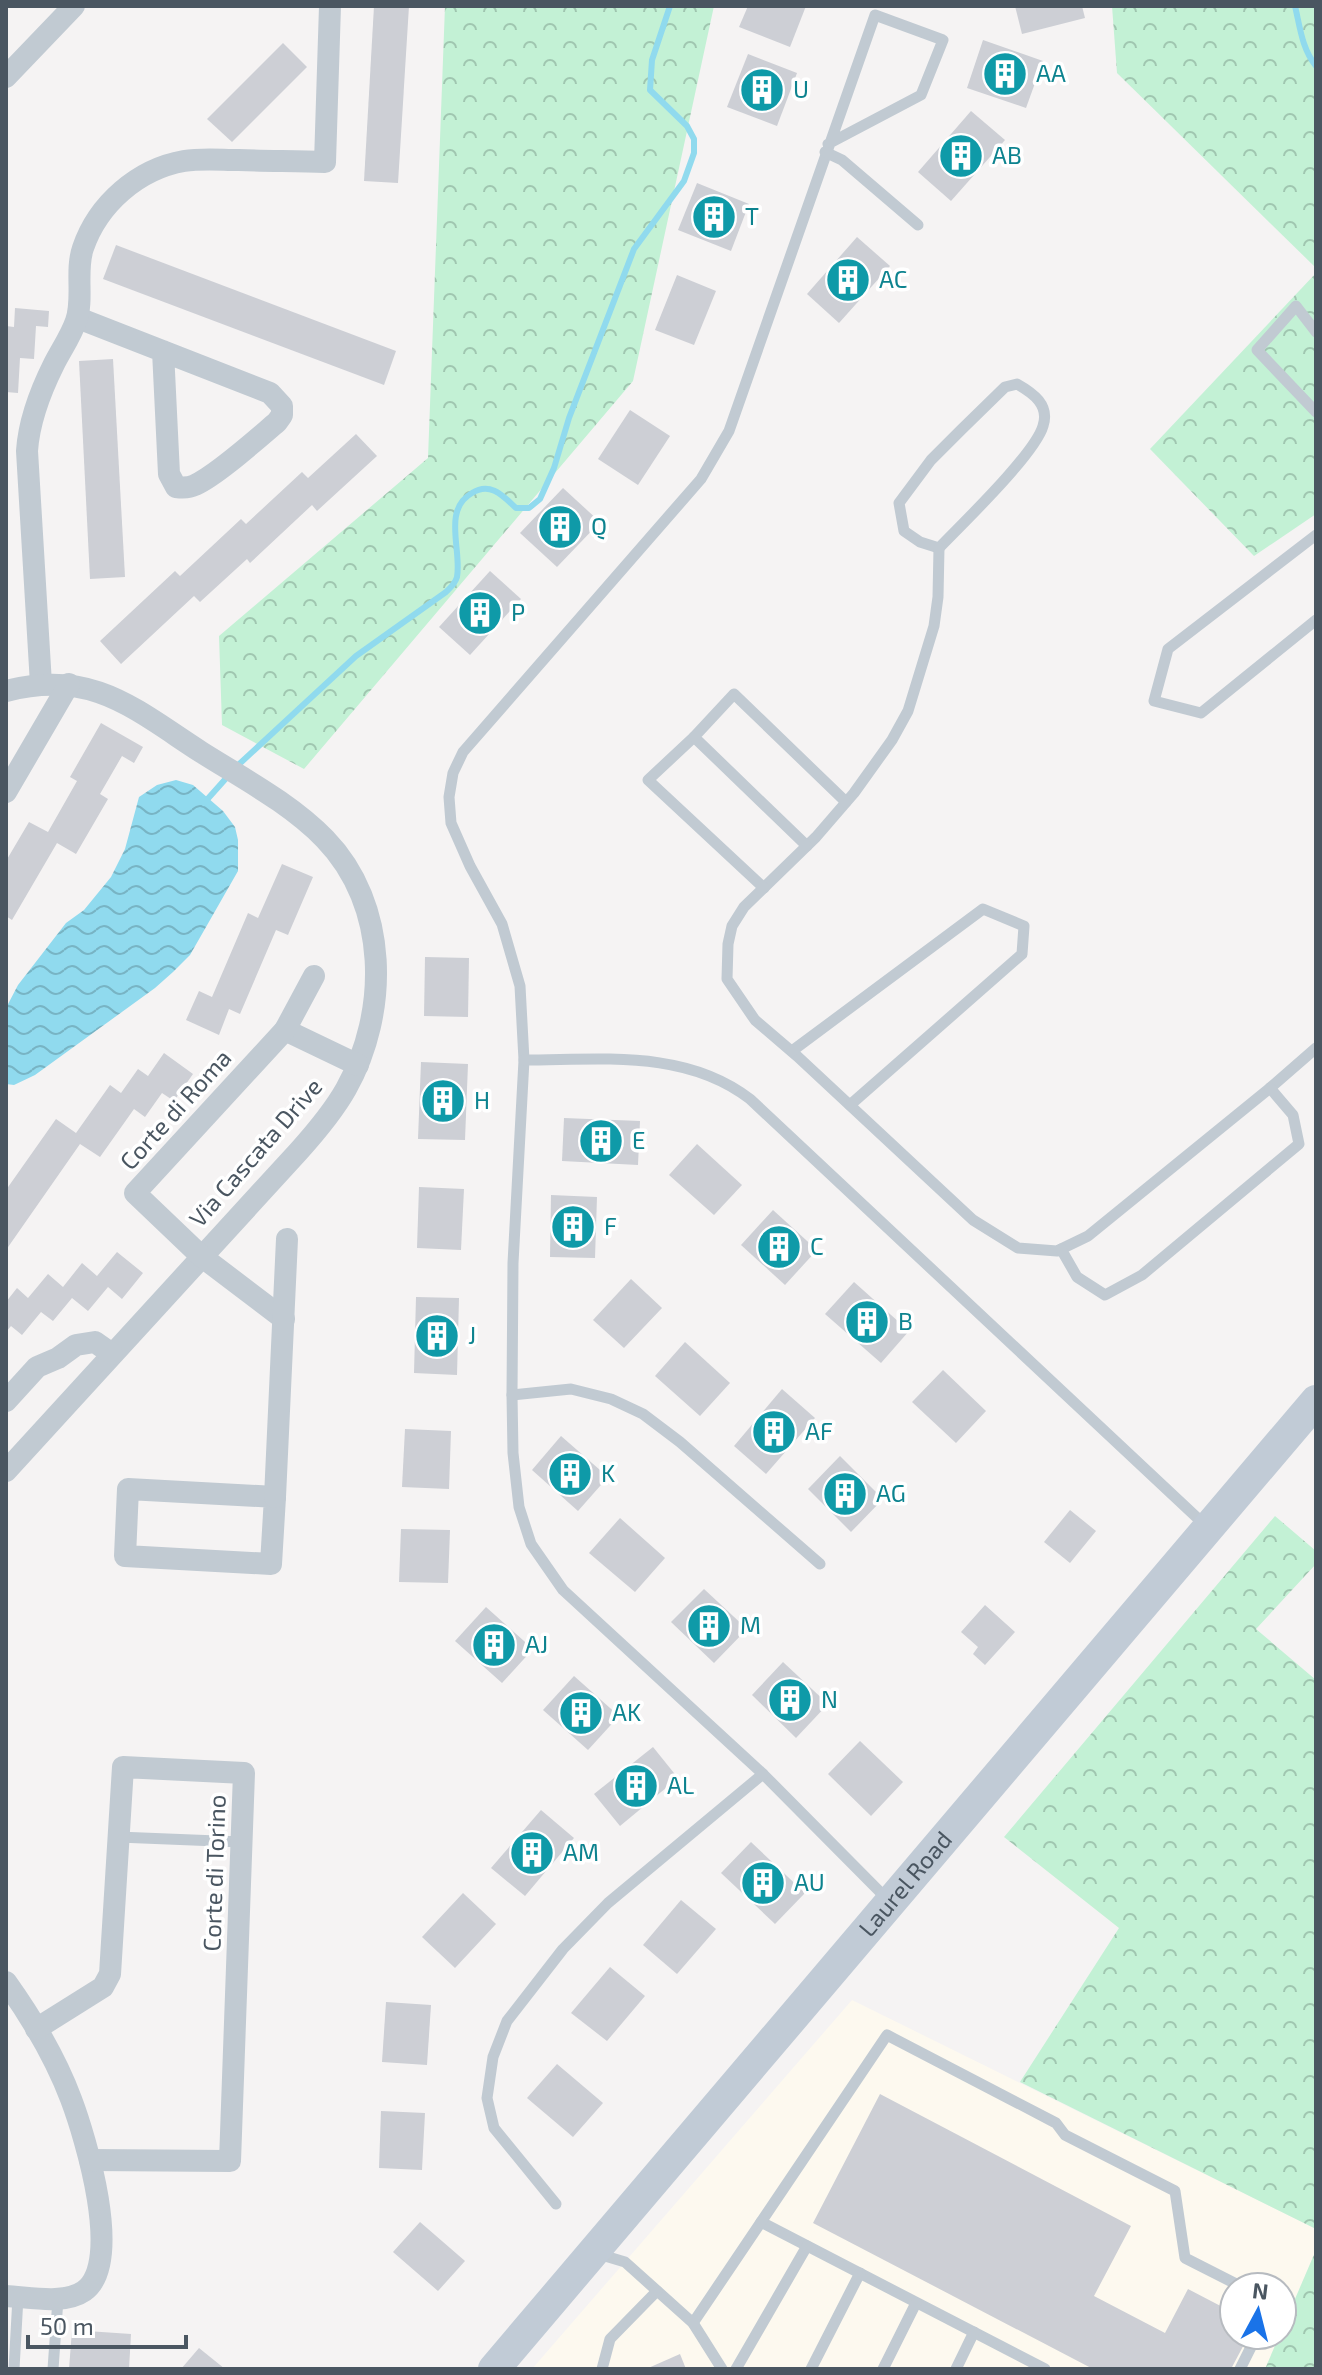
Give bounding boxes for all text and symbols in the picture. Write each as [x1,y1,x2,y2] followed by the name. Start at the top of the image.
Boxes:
[981,50,1029,98] building icon: AA
[1036,58,1066,87] place label: AA
[738,66,786,114] building icon: U
[793,74,809,103] place label: U
[937,132,985,180] building icon: AB
[992,140,1022,169] place label: AB
[690,193,738,241] building icon: T
[745,201,759,230] place label: T
[824,256,872,304] building icon: AC
[879,264,908,293] place label: AC
[536,503,584,551] building icon: Q
[591,511,607,540] place label: Q
[456,589,504,637] building icon: P
[511,597,525,626] place label: P
[113,1043,236,1175] street label: Corte di Roma
[182,1072,327,1232] street label: Via Cascata Drive
[419,1077,467,1125] building icon: H
[474,1085,490,1114] place label: H
[577,1117,625,1165] building icon: E
[632,1125,645,1154] place label: E
[549,1203,597,1251] building icon: F
[604,1211,617,1240] place label: F
[755,1223,803,1271] building icon: C
[810,1231,824,1260] place label: C
[843,1298,891,1346] building icon: B
[898,1306,913,1335] place label: B
[413,1312,461,1360] building icon: J
[468,1320,476,1349] place label: J
[750,1408,798,1456] building icon: AF
[805,1416,833,1445] place label: AF
[546,1450,594,1498] building icon: K
[601,1458,615,1487] place label: K
[821,1470,869,1518] building icon: AG
[876,1478,906,1507] place label: AG
[685,1602,733,1650] building icon: M
[740,1610,761,1639] place label: M
[470,1621,518,1669] building icon: AJ
[525,1629,548,1658] place label: AJ
[766,1676,814,1724] building icon: N
[821,1684,838,1713] place label: N
[557,1689,605,1737] building icon: AK
[612,1697,641,1726] place label: AK
[612,1762,660,1810] building icon: AL
[667,1770,694,1799] place label: AL
[196,1794,231,1952] street label: Corte di Torino
[852,1825,957,1942] street label: Laurel Road
[508,1829,556,1877] building icon: AM
[563,1837,599,1866] place label: AM
[739,1859,787,1907] building icon: AU
[794,1867,825,1896] place label: AU
[1218,2271,1298,2351] north arrow
[1251,2276,1270,2304] text: N
[28,2299,186,2349] scale bar
[40,2311,94,2340] text: 50 m

